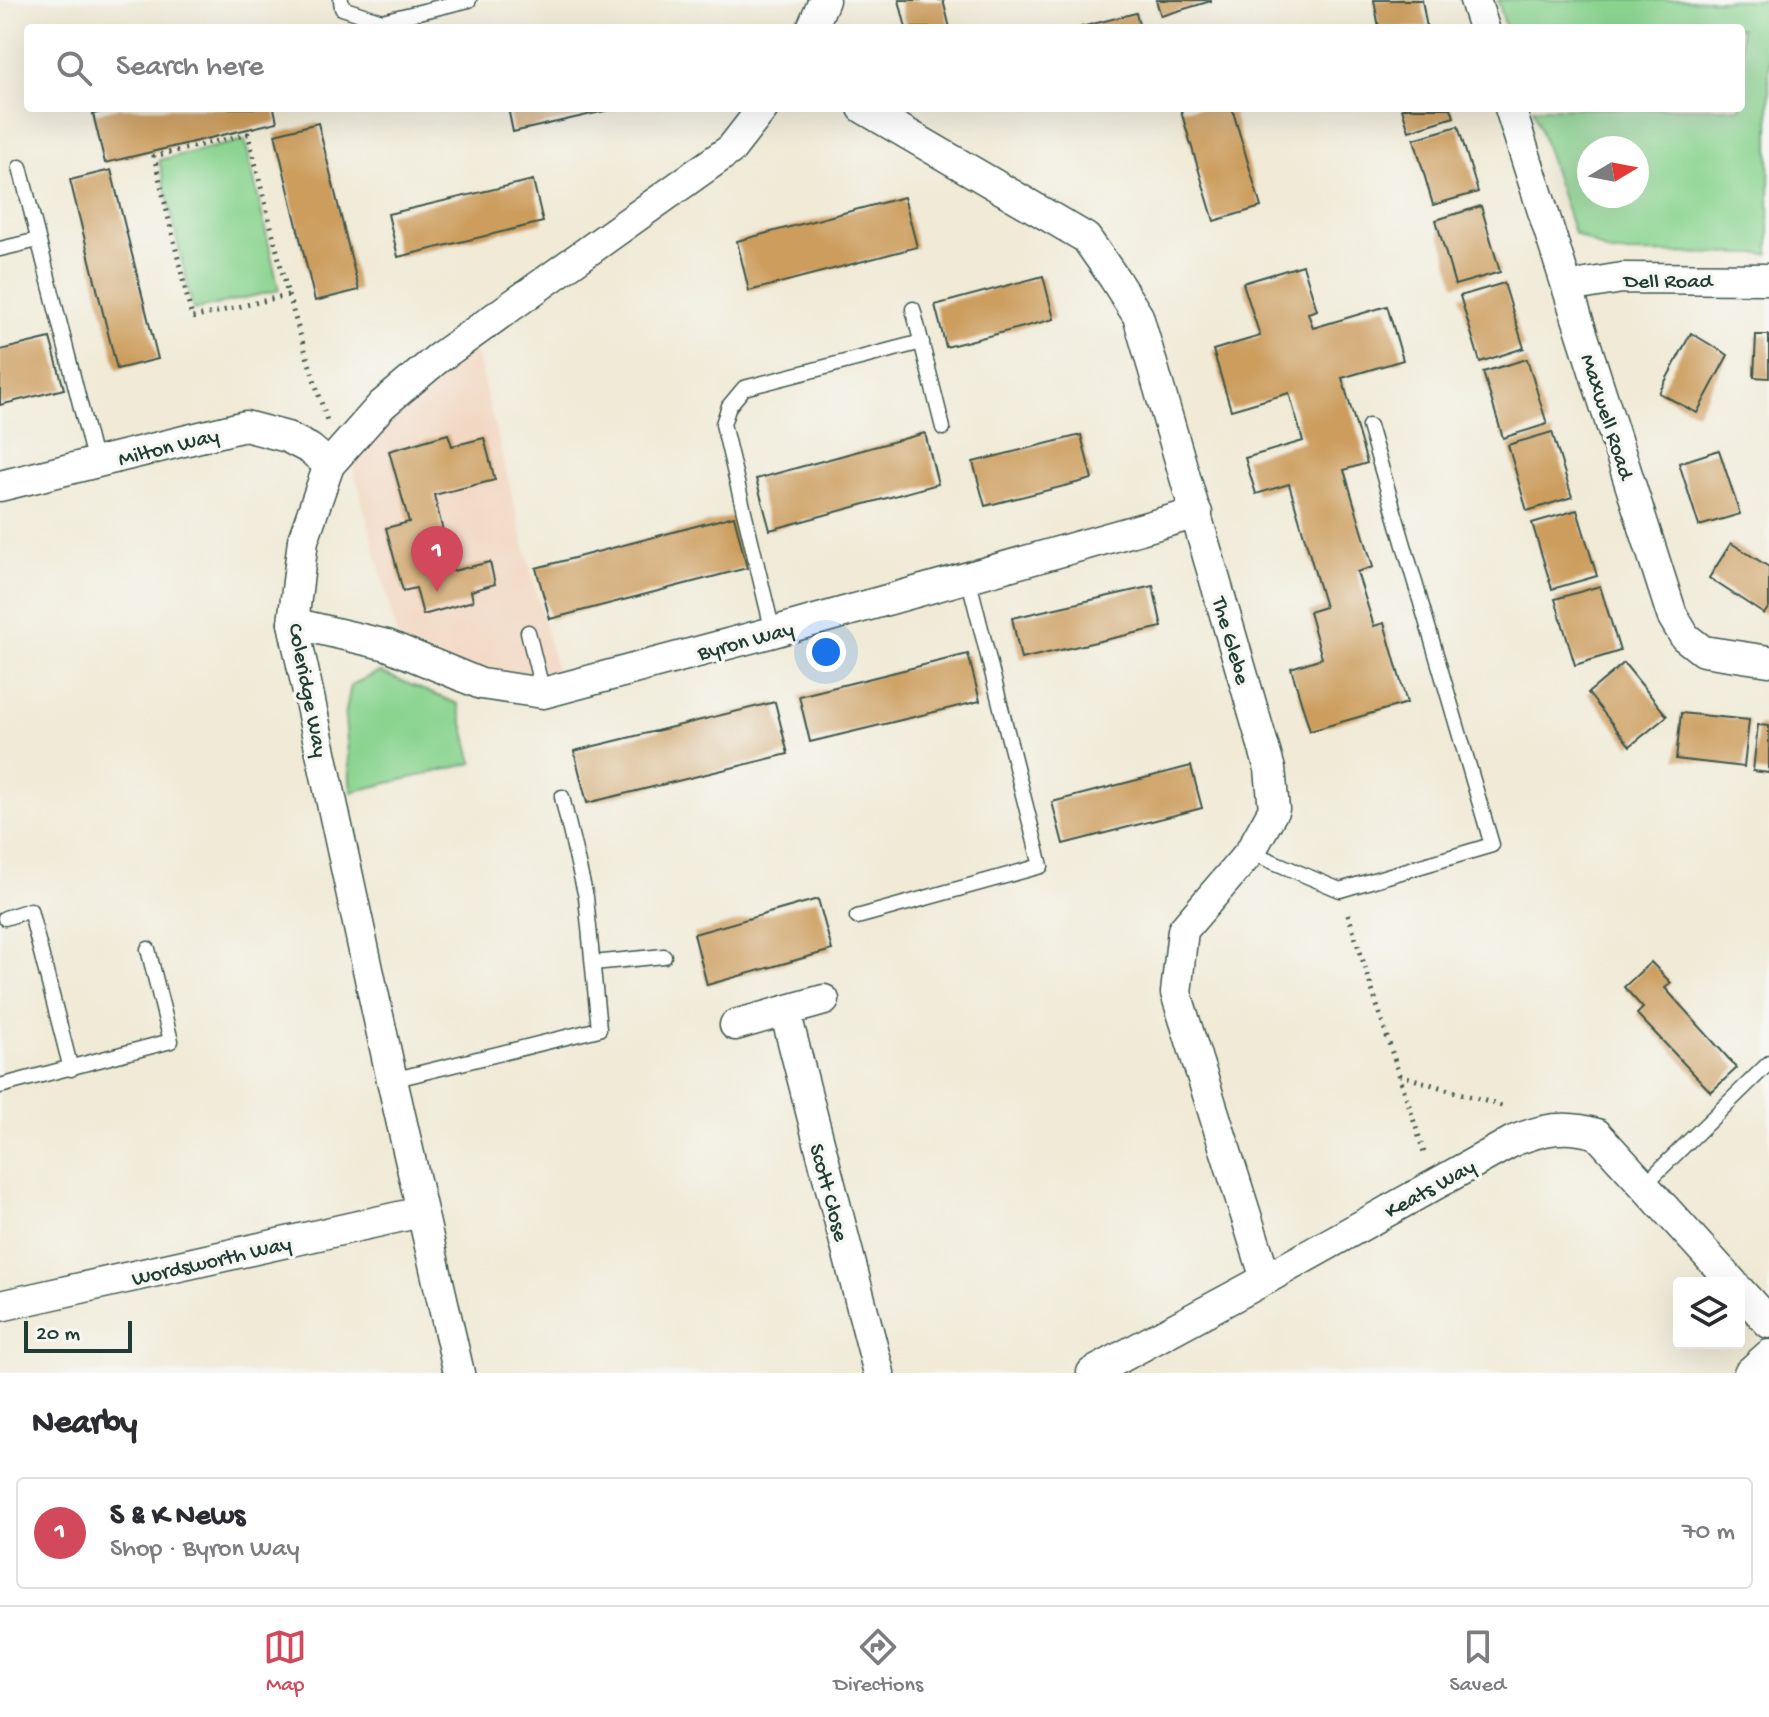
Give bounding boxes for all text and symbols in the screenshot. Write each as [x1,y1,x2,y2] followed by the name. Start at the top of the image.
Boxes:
[24,24,1745,112] search box
[52,46,96,90] icon: search
[116,51,264,86] text: Search here
[1577,136,1649,208] north arrow
[1622,270,1714,296] street label: Dell Road
[1573,351,1638,485] street label: Maxwell Road
[116,424,222,474] street label: Milton Way
[411,526,463,592] pin: 1
[1204,592,1254,689] street label: The Glebe
[694,617,797,668] street label: Byron Way
[280,622,332,760] street label: Coleridge Way
[806,632,846,672] your location
[802,1141,853,1245] street label: Scott Close
[1381,1155,1481,1226] street label: Keats Way
[130,1232,294,1294] street label: Wordsworth Way
[1673,1277,1745,1349] map controls
[1673,1277,1745,1349] button: layers
[24,1317,132,1353] scale bar
[36,1322,80,1348] text: 20 m
[32,1405,137,1445] text: Nearby
[110,1500,245,1535] text: S & K News
[55,1518,65,1549] text: 1
[1682,1518,1735,1549] text: 70 m
[110,1535,299,1566] text: Shop · Byron Way
[263,1625,307,1699] tab: Map
[834,1625,923,1699] tab: Directions
[1449,1625,1506,1699] tab: Saved

